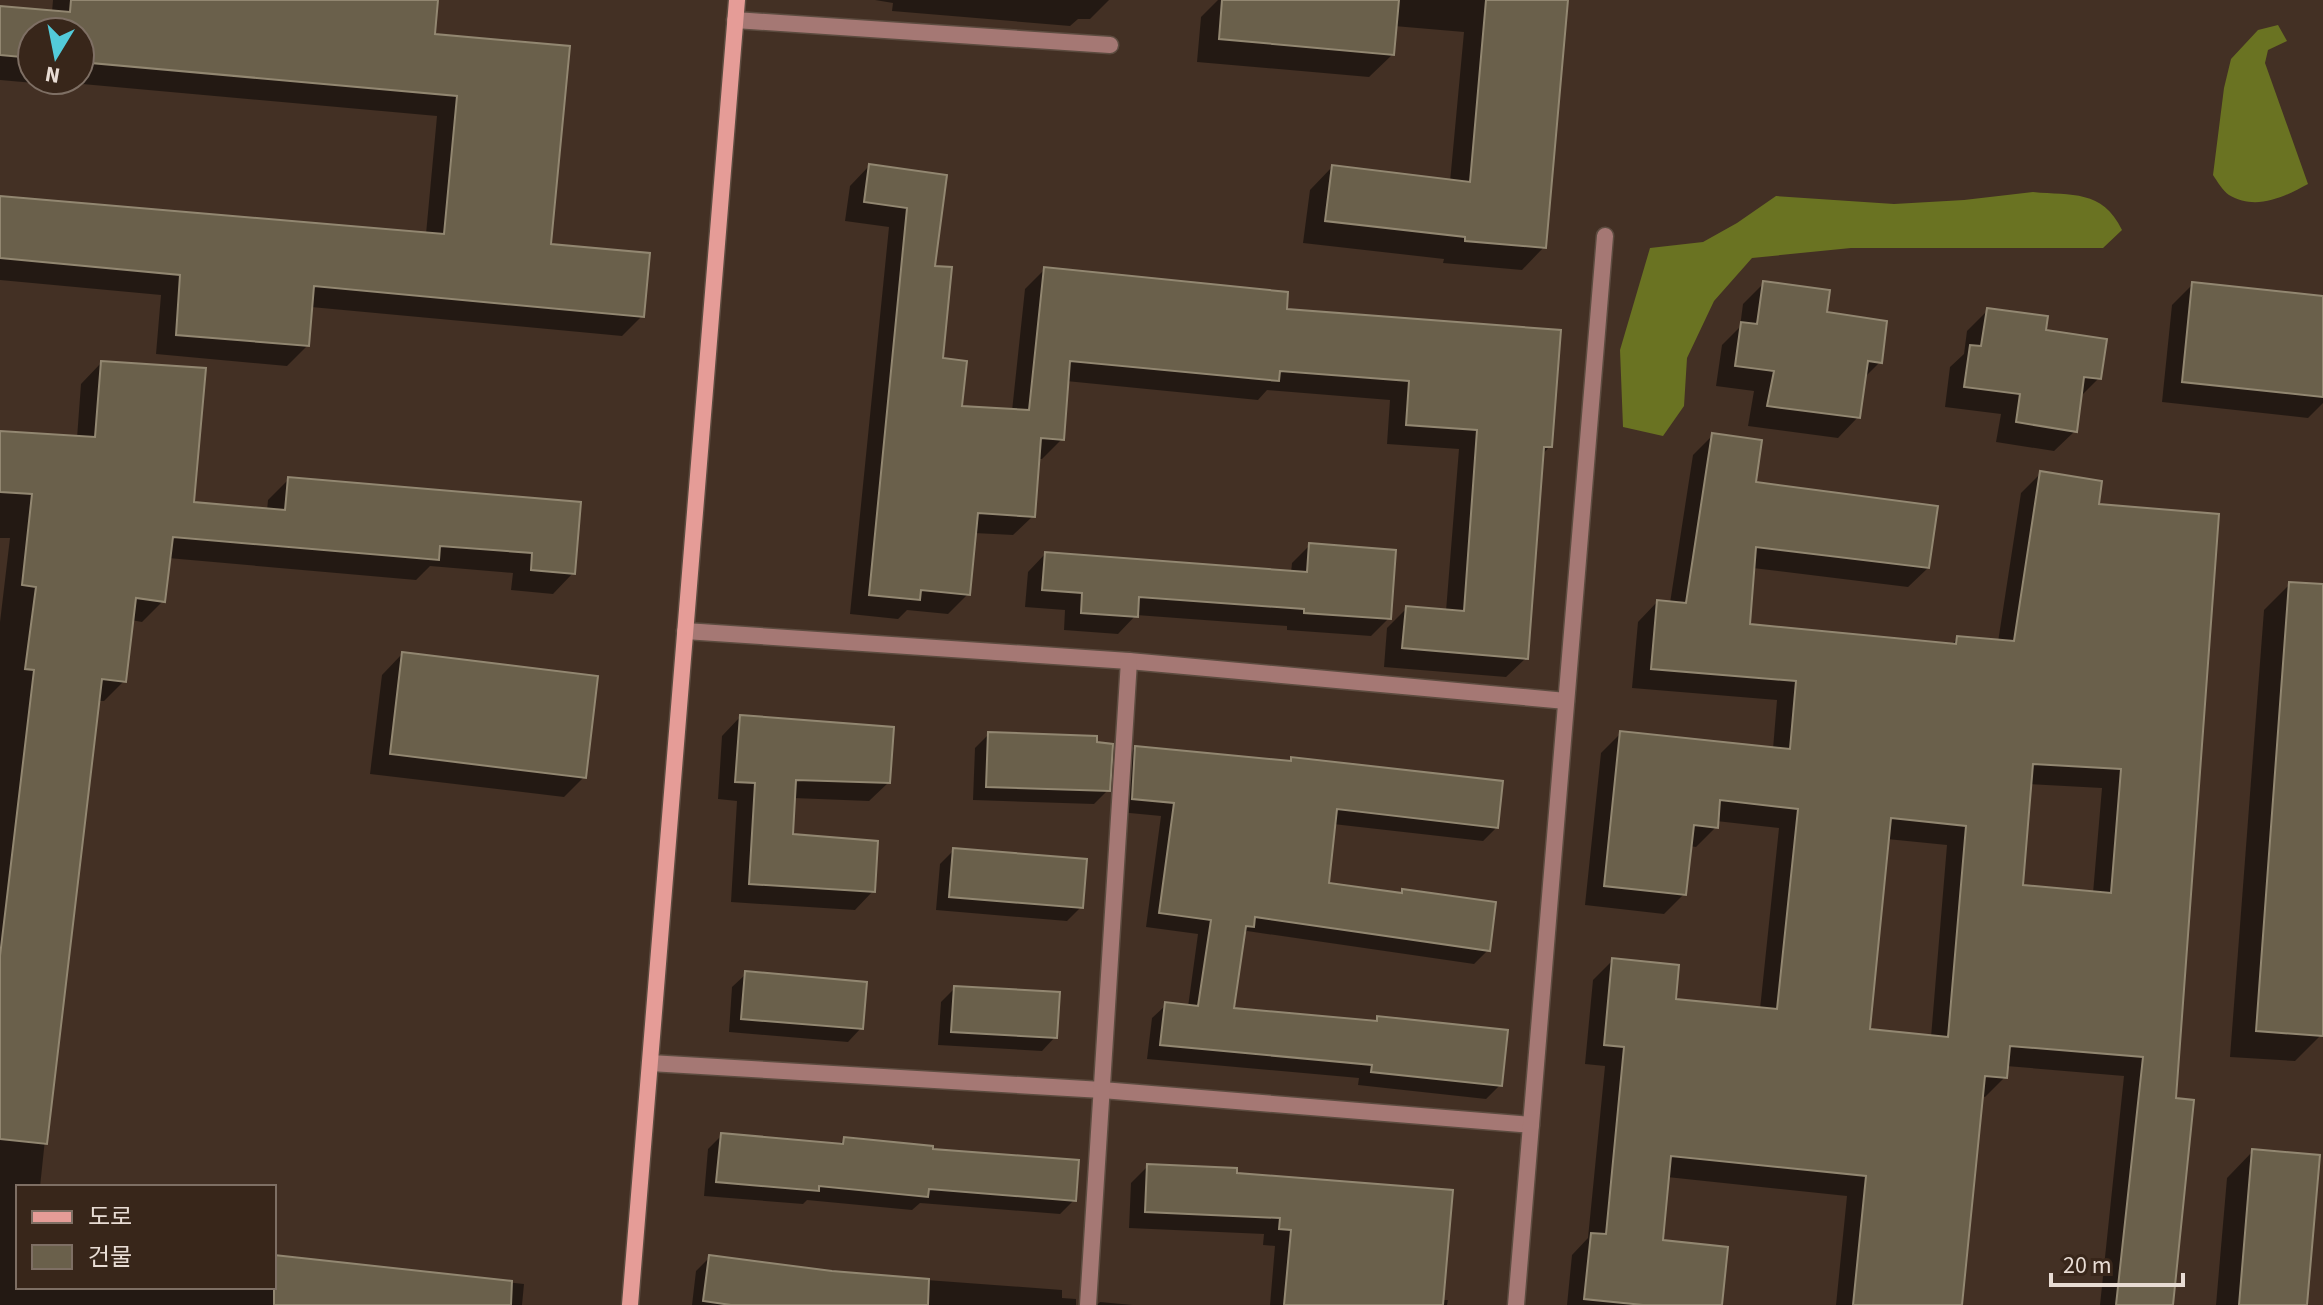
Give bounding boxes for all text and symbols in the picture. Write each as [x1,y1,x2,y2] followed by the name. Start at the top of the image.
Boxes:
[16,16,96,96] north arrow
[43,58,63,92] text: N
[16,1185,276,1289] legend
[88,1200,132,1235] text: 도로
[2051,1237,2183,1287] scale bar
[88,1240,132,1275] text: 건물
[2063,1248,2112,1283] text: 20 m

